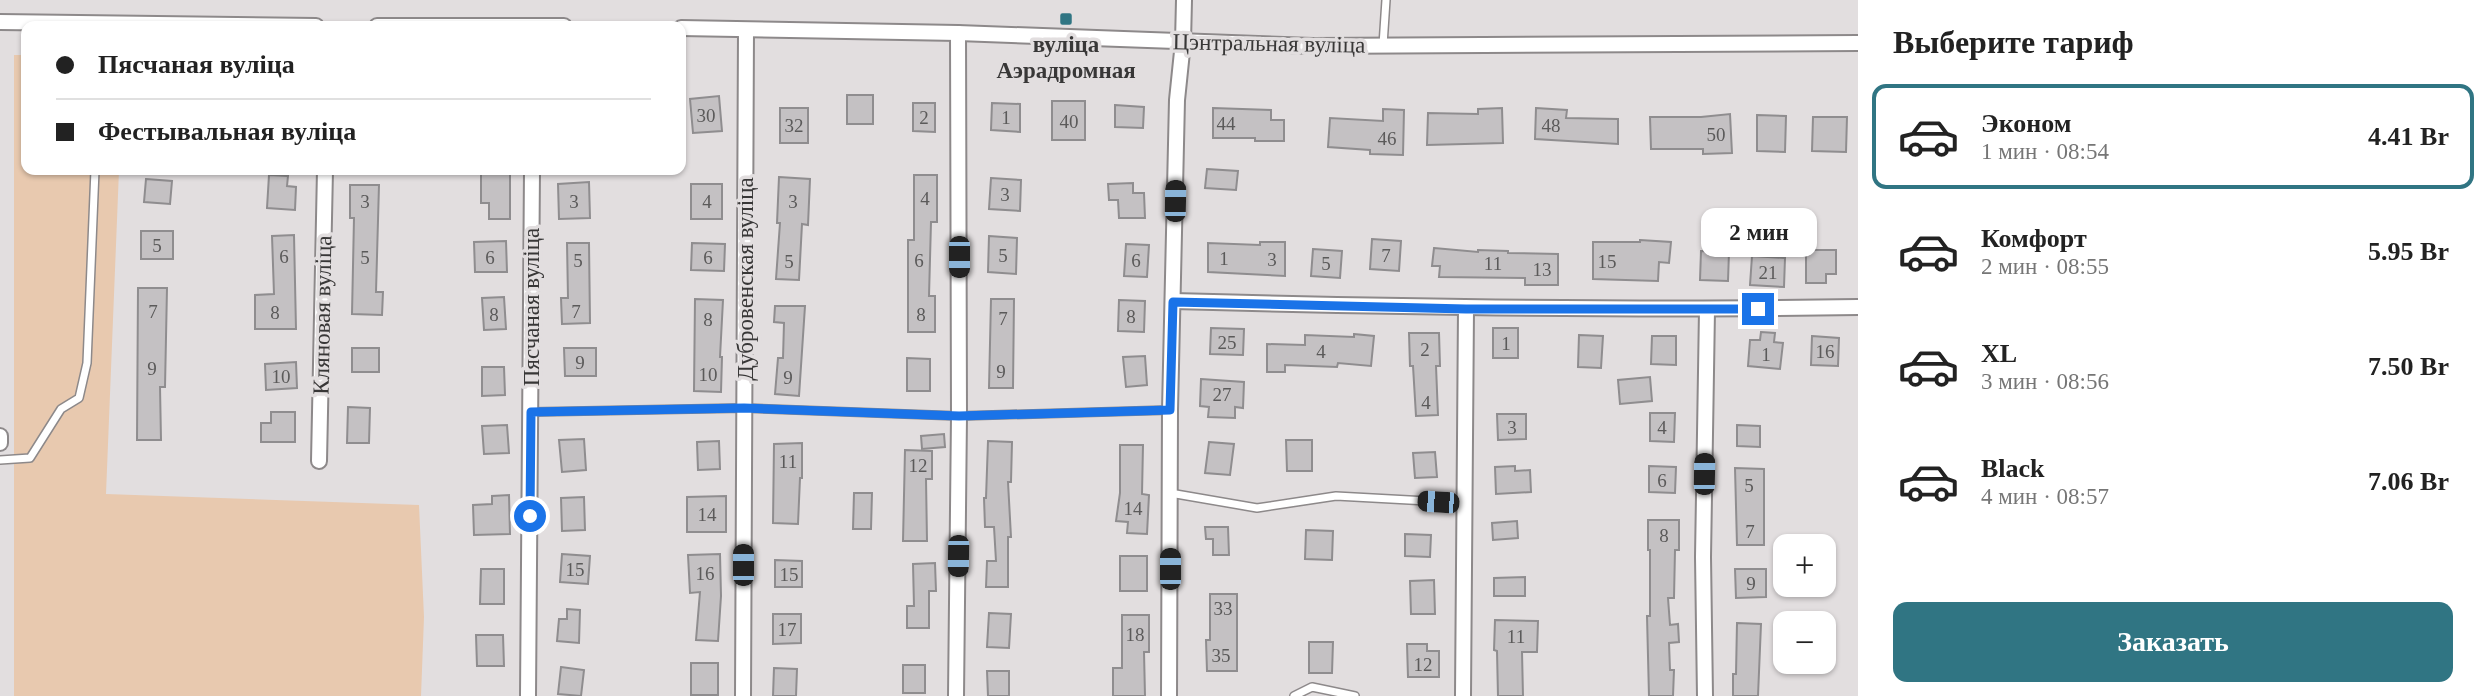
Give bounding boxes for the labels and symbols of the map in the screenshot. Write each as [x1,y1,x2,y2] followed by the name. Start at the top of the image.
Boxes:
[1058,11,1074,27] marker: вуліца Аэрадромная
[1172,29,1366,58] street label: Цэнтральная вуліца
[996,32,1136,83] place label: вуліца Аэрадромная
[697,105,716,126] house number: 30
[919,107,929,128] house number: 2
[1001,107,1011,128] house number: 1
[1060,111,1079,132] house number: 40
[1217,113,1236,134] house number: 44
[785,115,804,136] house number: 32
[1542,115,1561,136] house number: 48
[1707,124,1726,145] house number: 50
[1378,128,1397,149] house number: 46
[733,177,758,381] street label: Дубровенская вуліца
[1165,180,1186,222] car
[1000,184,1010,205] house number: 3
[920,188,930,209] house number: 4
[360,191,370,212] house number: 3
[569,191,579,212] house number: 3
[702,191,712,212] house number: 4
[788,191,798,212] house number: 3
[1700,208,1816,256] callout: 2 мин
[519,228,544,386] street label: Пясчаная вуліца
[152,235,162,256] house number: 5
[309,235,336,395] street label: Кляновая вуліца
[949,236,970,278] car
[998,245,1008,266] house number: 5
[1381,245,1391,266] house number: 7
[279,246,289,267] house number: 6
[360,247,370,268] house number: 5
[485,247,495,268] house number: 6
[703,247,713,268] house number: 6
[1219,248,1229,269] house number: 1
[1267,249,1277,270] house number: 3
[573,250,583,271] house number: 5
[914,250,924,271] house number: 6
[1131,250,1141,271] house number: 6
[784,251,794,272] house number: 5
[1598,251,1617,272] house number: 15
[1321,253,1331,274] house number: 5
[1484,253,1502,274] house number: 11
[1533,259,1552,280] house number: 13
[1759,262,1778,283] house number: 21
[1742,293,1774,325] route end
[148,301,158,322] house number: 7
[571,301,581,322] house number: 7
[270,302,280,323] house number: 8
[489,304,499,325] house number: 8
[916,304,926,325] house number: 8
[1126,306,1136,327] house number: 8
[998,308,1008,329] house number: 7
[703,309,713,330] house number: 8
[1218,332,1237,353] house number: 25
[1501,333,1511,354] house number: 1
[1420,339,1430,360] house number: 2
[1316,341,1326,362] house number: 4
[1816,341,1835,362] house number: 16
[1761,344,1771,365] house number: 1
[575,352,585,373] house number: 9
[147,358,157,379] house number: 9
[996,361,1006,382] house number: 9
[699,364,718,385] house number: 10
[272,366,291,387] house number: 10
[783,367,793,388] house number: 9
[1213,384,1232,405] house number: 27
[1421,392,1431,413] house number: 4
[1507,417,1517,438] house number: 3
[1657,417,1667,438] house number: 4
[779,451,797,472] house number: 11
[1694,453,1715,495] car
[909,455,928,476] house number: 12
[1657,470,1667,491] house number: 6
[1744,475,1754,496] house number: 5
[1417,490,1460,514] car
[1124,498,1143,519] house number: 14
[514,500,546,532] route start
[698,504,717,525] house number: 14
[1745,521,1755,542] house number: 7
[1659,525,1669,546] house number: 8
[948,535,969,577] car
[733,544,754,586] car
[1160,548,1181,590] car
[566,559,585,580] house number: 15
[696,563,715,584] house number: 16
[780,564,799,585] house number: 15
[1746,573,1756,594] house number: 9
[1214,598,1233,619] house number: 33
[778,619,797,640] house number: 17
[1126,624,1145,645] house number: 18
[1507,626,1525,647] house number: 11
[1212,645,1231,666] house number: 35
[1414,654,1433,675] house number: 12

